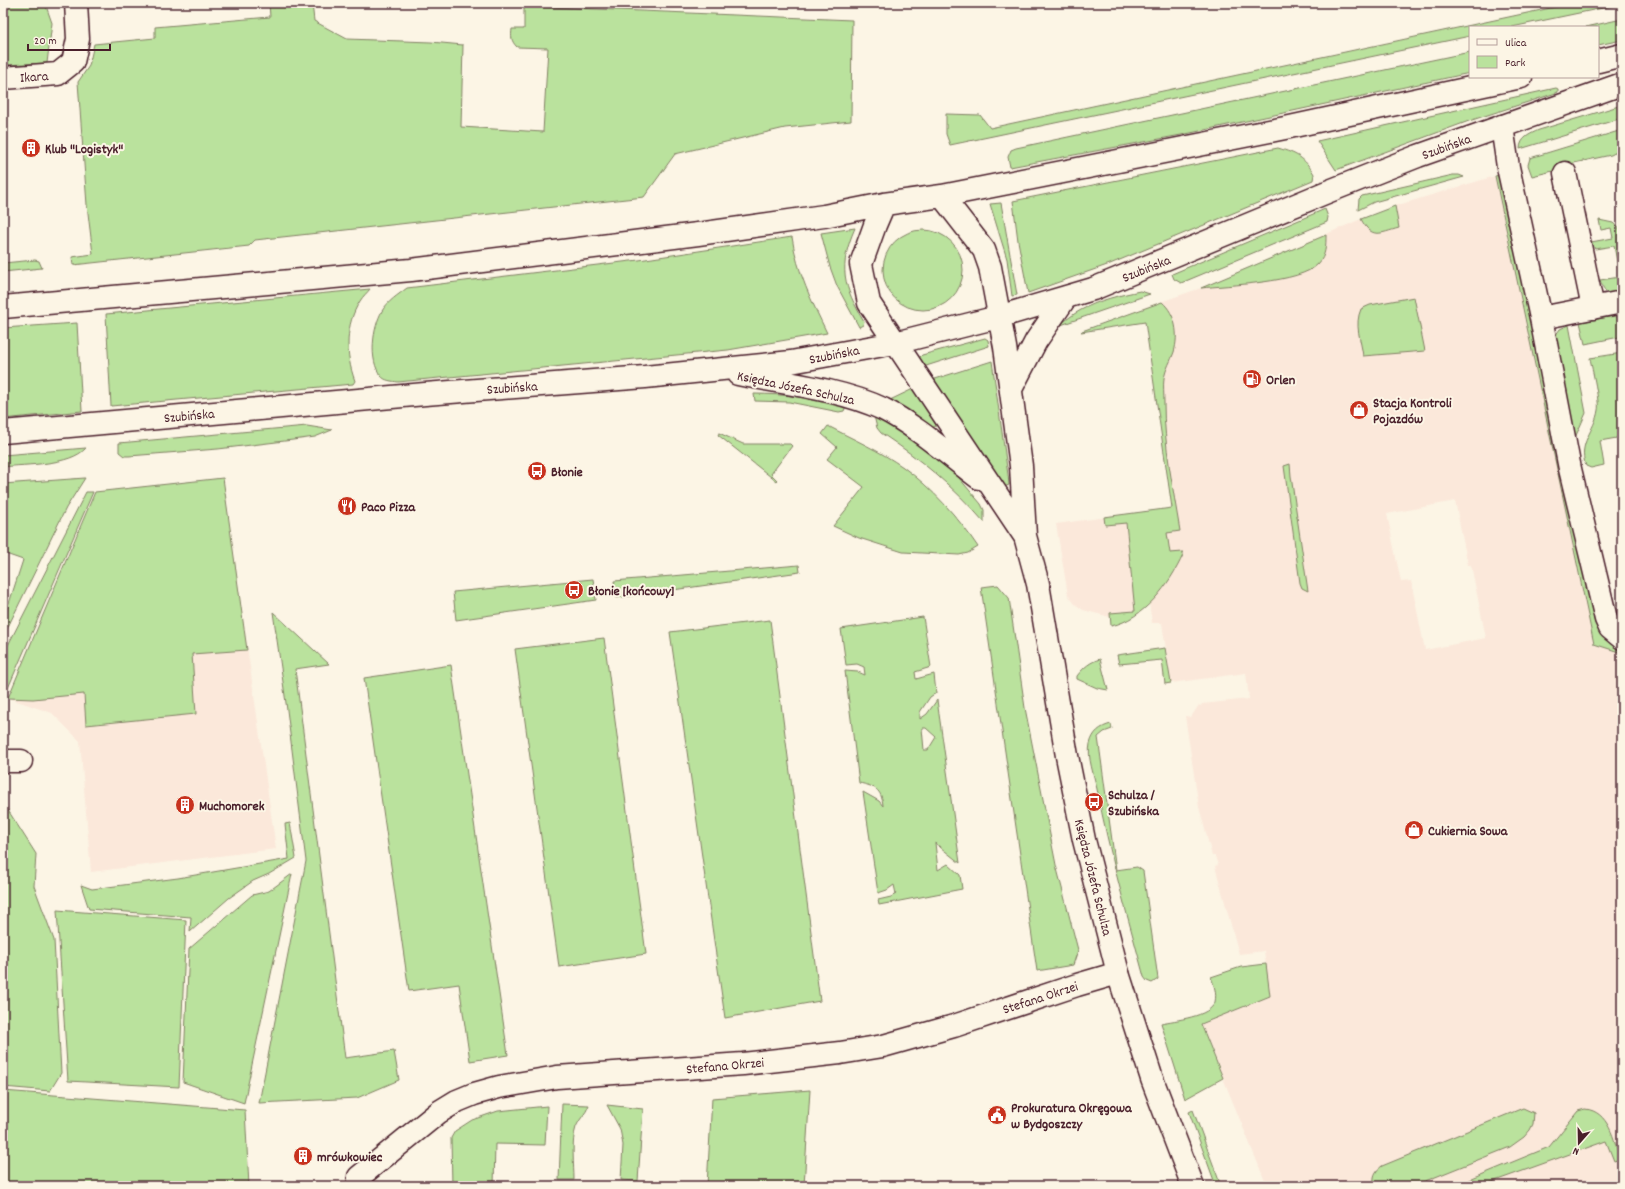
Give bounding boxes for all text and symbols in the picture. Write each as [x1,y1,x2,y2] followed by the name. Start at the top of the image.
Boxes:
[28,26,110,52] scale bar
[1469,26,1599,78] legend
[34,33,57,50] text: 20 m
[1505,35,1527,52] text: Ulica
[1505,55,1526,72] text: Park
[19,67,49,89] street label: Ikara
[1419,130,1474,166] street label: Szubińska
[20,137,42,159] building icon: Klub "Logistyk"
[45,140,123,160] place label: Klub "Logistyk"
[1119,251,1174,289] street label: Szubińska
[808,341,862,371] street label: Szubińska
[735,367,857,411] street label: Księdza Józefa Schulza
[1241,368,1263,390] fuel station icon: Orlen
[1266,371,1296,391] place label: Orlen
[486,377,539,401] street label: Szubińska
[1373,394,1452,430] place label: Stacja Kontroli Pojazdów
[1348,399,1370,421] shop icon: Stacja Kontroli Pojazdów
[163,405,216,429] street label: Szubińska
[526,460,548,482] bus stop icon: Błonie
[551,463,583,483] place label: Błonie
[336,495,358,517] restaurant icon: Paco Pizza
[361,498,417,518] place label: Paco Pizza
[563,579,585,601] bus stop icon: Błonie [końcowy]
[588,582,674,602] place label: Błonie [końcowy]
[1108,786,1160,822] place label: Schulza / Szubińska
[1083,791,1105,813] bus stop icon: Schulza / Szubińska
[174,794,196,816] building icon: Muchomorek
[199,797,265,817] place label: Muchomorek
[1068,817,1116,938] street label: Księdza Józefa Schulza
[1403,819,1425,841] shop icon: Cukiernia Sowa
[1428,822,1509,842] place label: Cukiernia Sowa
[1000,977,1081,1021] street label: Stefana Okrzei
[685,1054,765,1080] street label: Stefana Okrzei
[1011,1099,1133,1135] place label: Prokuratura Okręgowa w Bydgoszczy
[986,1104,1008,1126] public building icon: Prokuratura Okręgowa w Bydgoszczy
[1559,1123,1599,1163] north arrow
[1570,1142,1582,1159] text: N
[292,1145,314,1167] building icon: mrówkowiec
[317,1148,383,1168] place label: mrówkowiec

